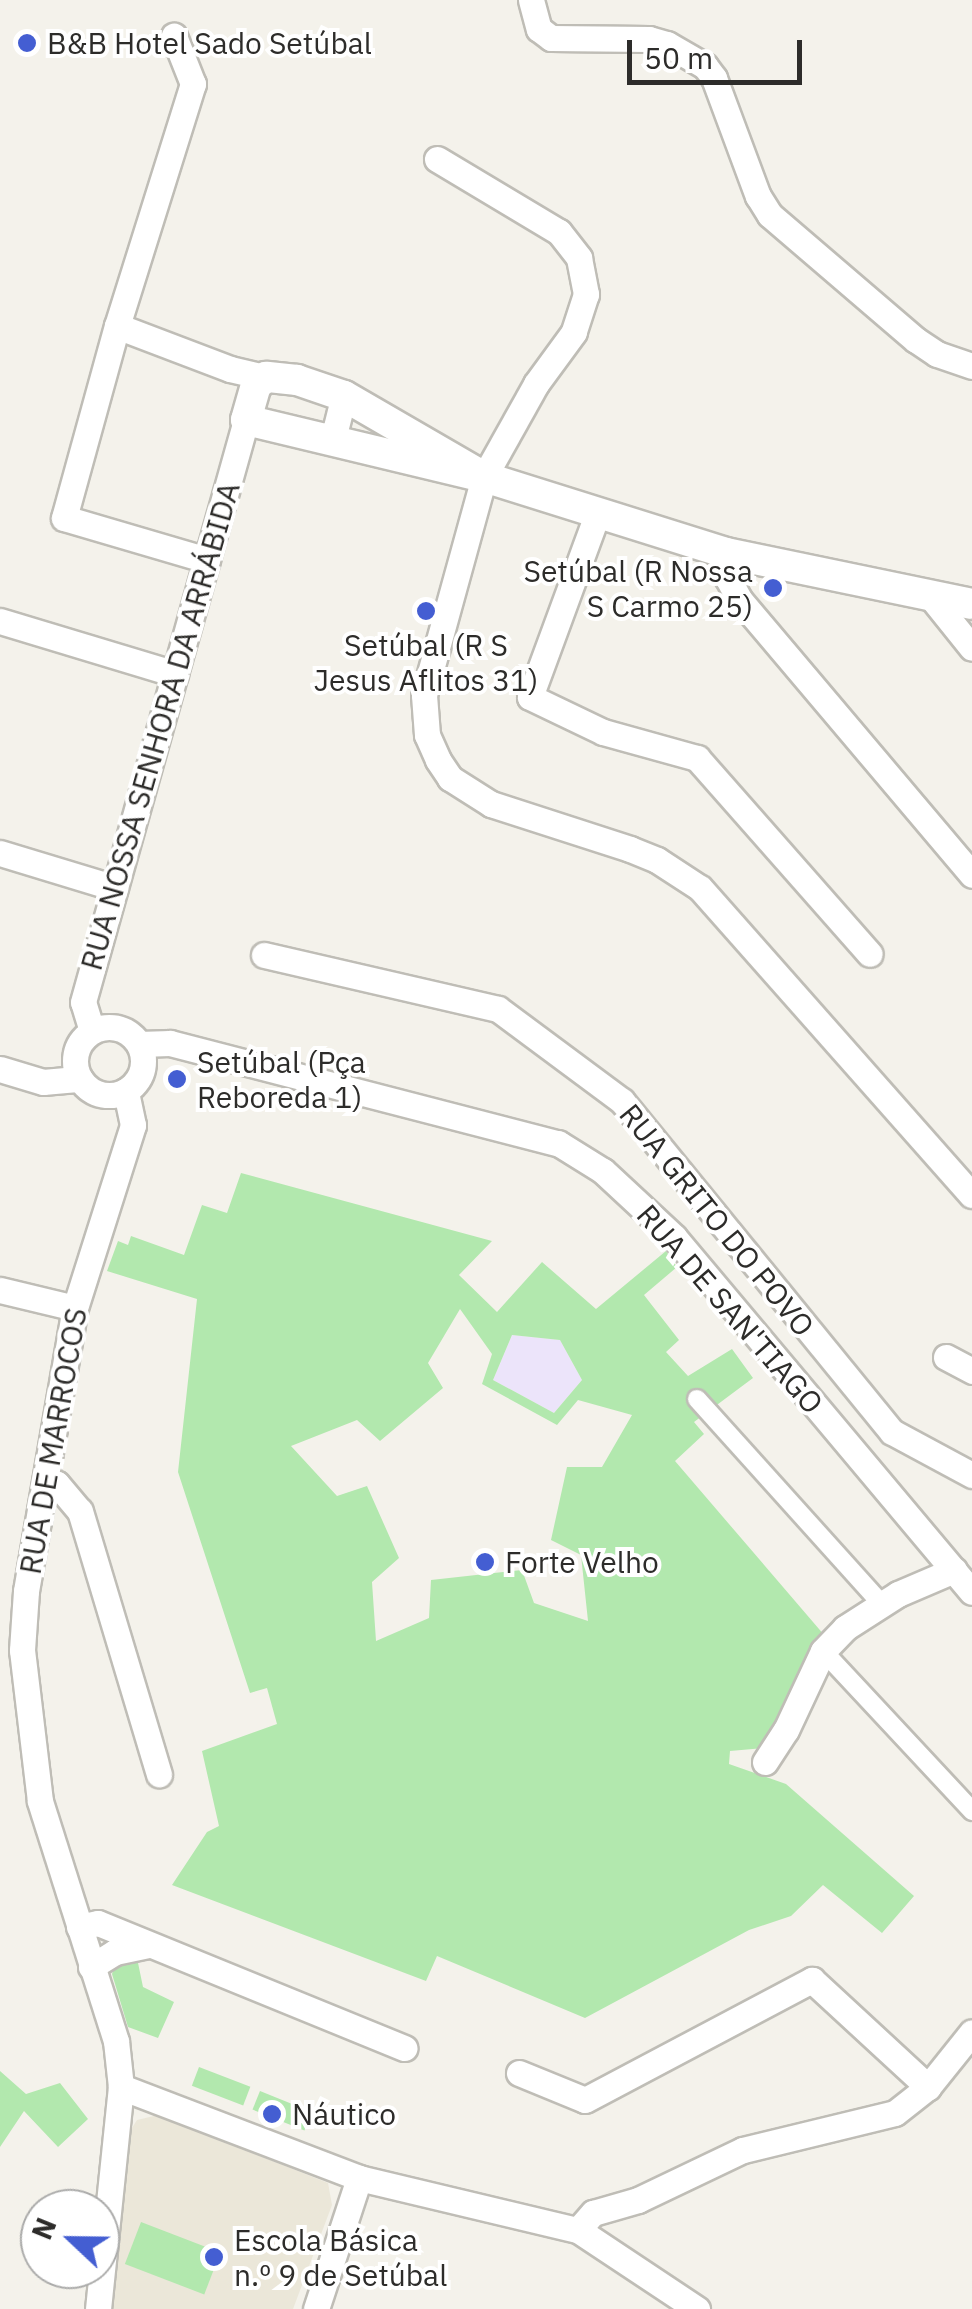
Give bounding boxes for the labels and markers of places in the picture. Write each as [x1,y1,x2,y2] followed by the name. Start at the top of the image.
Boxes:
[47,25,372,61] place label: B&B Hotel Sado Setúbal
[16,32,38,54] marker: B&B Hotel Sado Setúbal
[523,553,753,624] place label: Setúbal (R Nossa S Carmo 25)
[762,577,784,599] marker: Setúbal (R Nossa S Carmo 25)
[415,600,437,622] marker: Setúbal (R S Jesus Aflitos 31)
[314,627,538,698] place label: Setúbal (R S Jesus Aflitos 31)
[197,1044,366,1114] place label: Setúbal (Pça Reboreda 1)
[166,1068,188,1090] marker: Setúbal (Pça Reboreda 1)
[505,1544,659,1580] place label: Forte Velho
[474,1551,496,1573] marker: Forte Velho
[292,2096,396,2132] place label: Náutico
[261,2103,283,2125] marker: Náutico
[234,2222,447,2292] place label: Escola Básica n.º 9 de Setúbal
[203,2246,225,2268] marker: Escola Básica n.º 9 de Setúbal

